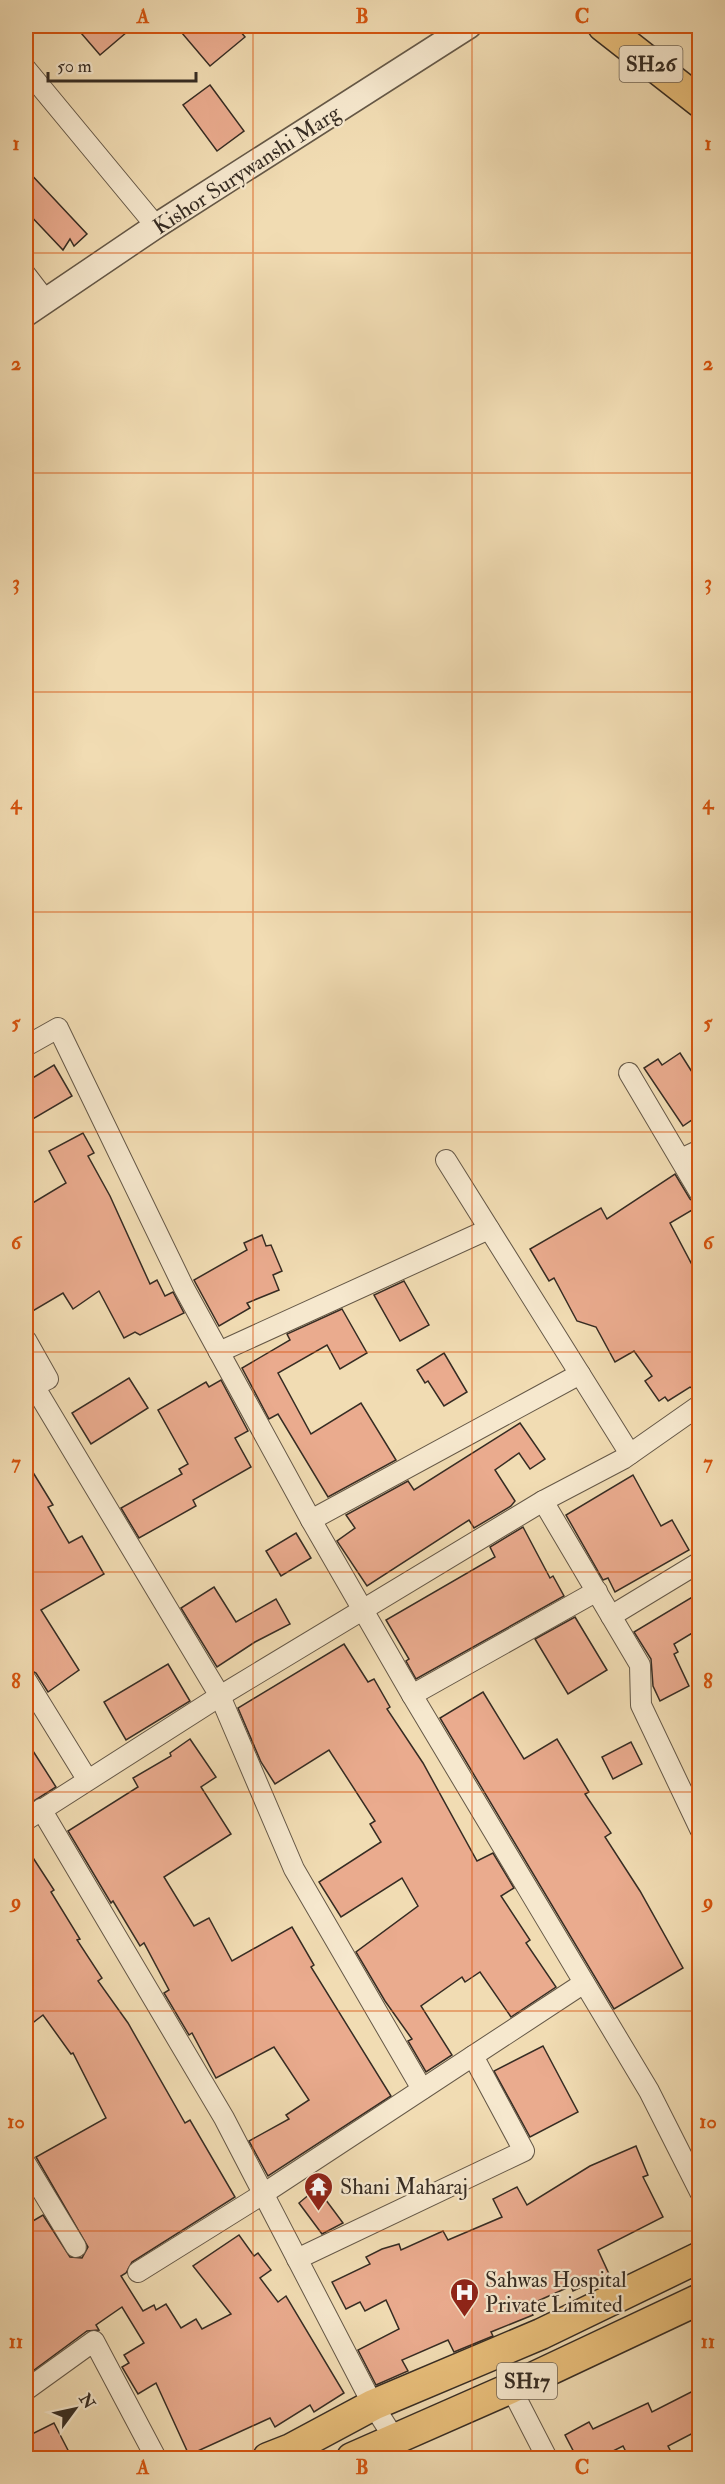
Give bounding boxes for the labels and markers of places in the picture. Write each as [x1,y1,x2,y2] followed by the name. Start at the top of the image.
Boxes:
[303,2170,335,2212] temple icon: Shani Maharaj
[340,2173,468,2201] place label: Shani Maharaj
[485,2266,627,2319] place label: Sahwas Hospital Private Limited
[448,2276,480,2318] hospital icon: Sahwas Hospital Private Limited

